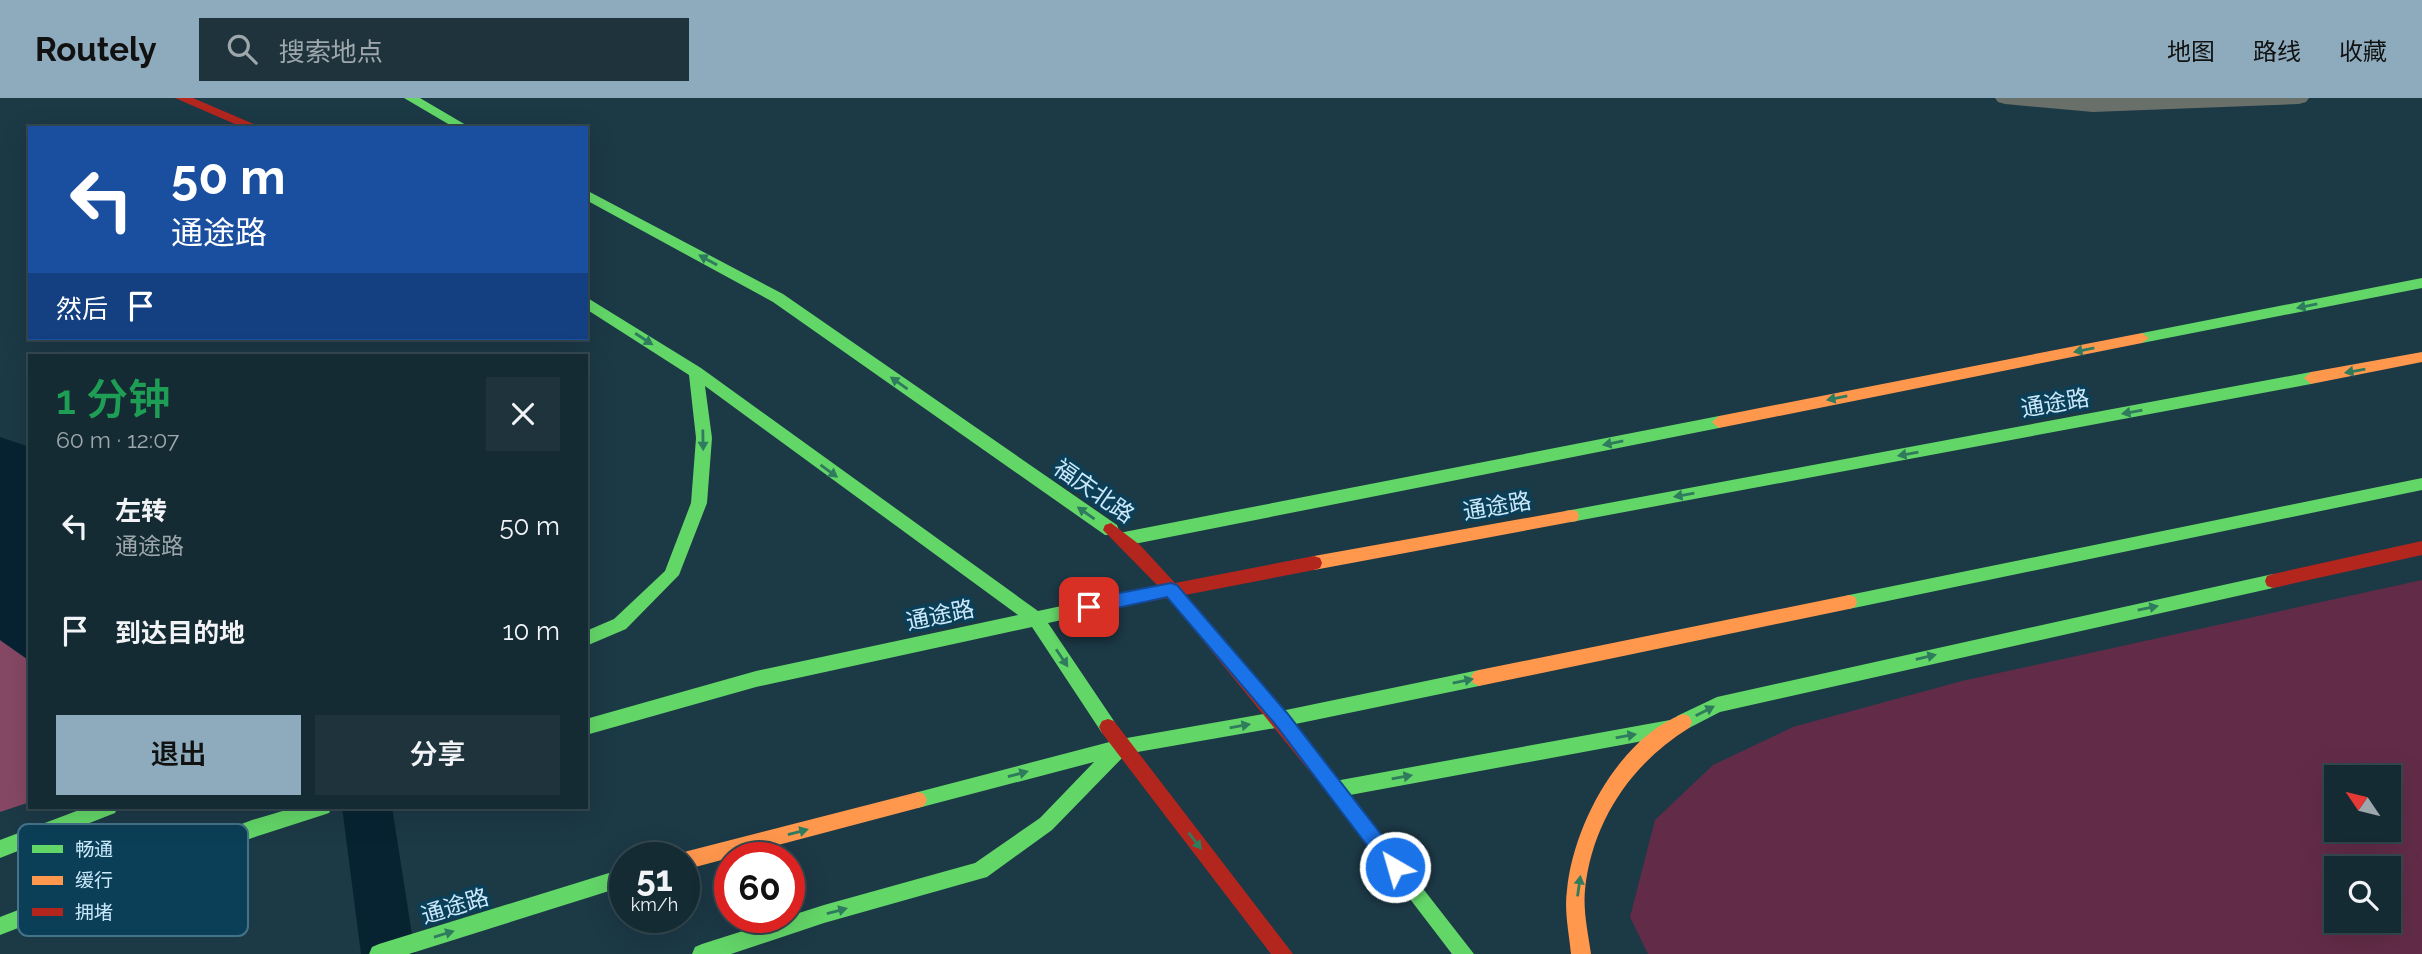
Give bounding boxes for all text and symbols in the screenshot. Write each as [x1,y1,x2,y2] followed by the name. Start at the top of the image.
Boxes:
[199,18,689,81] search box
[35,30,157,69] text: Routely
[223,30,261,68] icon: search
[279,37,383,67] text: 搜索地点
[2167,37,2215,66] text: 地图
[2253,37,2301,66] text: 路线
[2339,37,2387,66] text: 收藏
[171,148,286,205] text: 50 m
[56,154,147,245] icon: left
[171,214,267,251] text: 通途路
[698,254,718,266] one-way arrow
[122,287,160,325] icon: arrive
[56,294,108,324] text: 然后
[2296,300,2318,311] one-way arrow
[634,332,653,345] one-way arrow
[2073,344,2095,355] one-way arrow
[2344,366,2366,377] one-way arrow
[56,375,170,424] text: 1 分钟
[890,376,908,390] one-way arrow
[486,377,560,451] button: close
[2019,383,2091,422] street label: 通途路
[1826,393,1848,404] one-way arrow
[2121,407,2143,418] one-way arrow
[56,426,179,453] text: 60 m · 12:07
[697,429,709,451] one-way arrow
[1602,437,1624,448] one-way arrow
[1897,448,1919,459] one-way arrow
[1049,453,1140,528] street label: 福庆北路
[820,463,838,477] one-way arrow
[1461,486,1533,525] street label: 通途路
[1673,490,1695,501] one-way arrow
[115,496,167,526] text: 左转
[1077,506,1095,520] one-way arrow
[56,507,94,545] icon: left
[499,511,560,541] text: 50 m
[115,532,184,559] text: 通途路
[1059,577,1119,637] pin
[1070,588,1108,626] icon: arrive
[903,594,976,635] street label: 通途路
[2137,602,2159,613] one-way arrow
[56,612,94,650] icon: arrive
[502,616,560,646] text: 10 m
[115,618,245,648] text: 到达目的地
[1055,648,1068,667] one-way arrow
[1915,651,1937,662] one-way arrow
[1452,676,1474,687] one-way arrow
[1695,706,1715,717] one-way arrow
[56,715,301,795] button: 退出
[315,715,560,795] button: 分享
[1229,720,1251,731] one-way arrow
[1615,730,1637,741] one-way arrow
[2324,765,2401,842] north arrow
[2324,765,2401,933] map controls
[1007,768,1029,779] one-way arrow
[1391,771,1413,782] one-way arrow
[18,824,248,936] legend
[788,826,809,836] one-way arrow
[1358,830,1432,904] position arrow
[1188,832,1203,850] one-way arrow
[75,838,113,860] text: 畅通
[714,842,805,933] speed limit sign: 60
[2324,856,2401,933] button: search
[636,858,673,899] text: 51
[75,869,113,891] text: 缓行
[1573,875,1584,897] one-way arrow
[418,883,492,929] street label: 通途路
[631,894,678,915] text: km/h
[75,901,113,923] text: 拥堵
[827,905,848,915] one-way arrow
[434,928,455,938] one-way arrow

